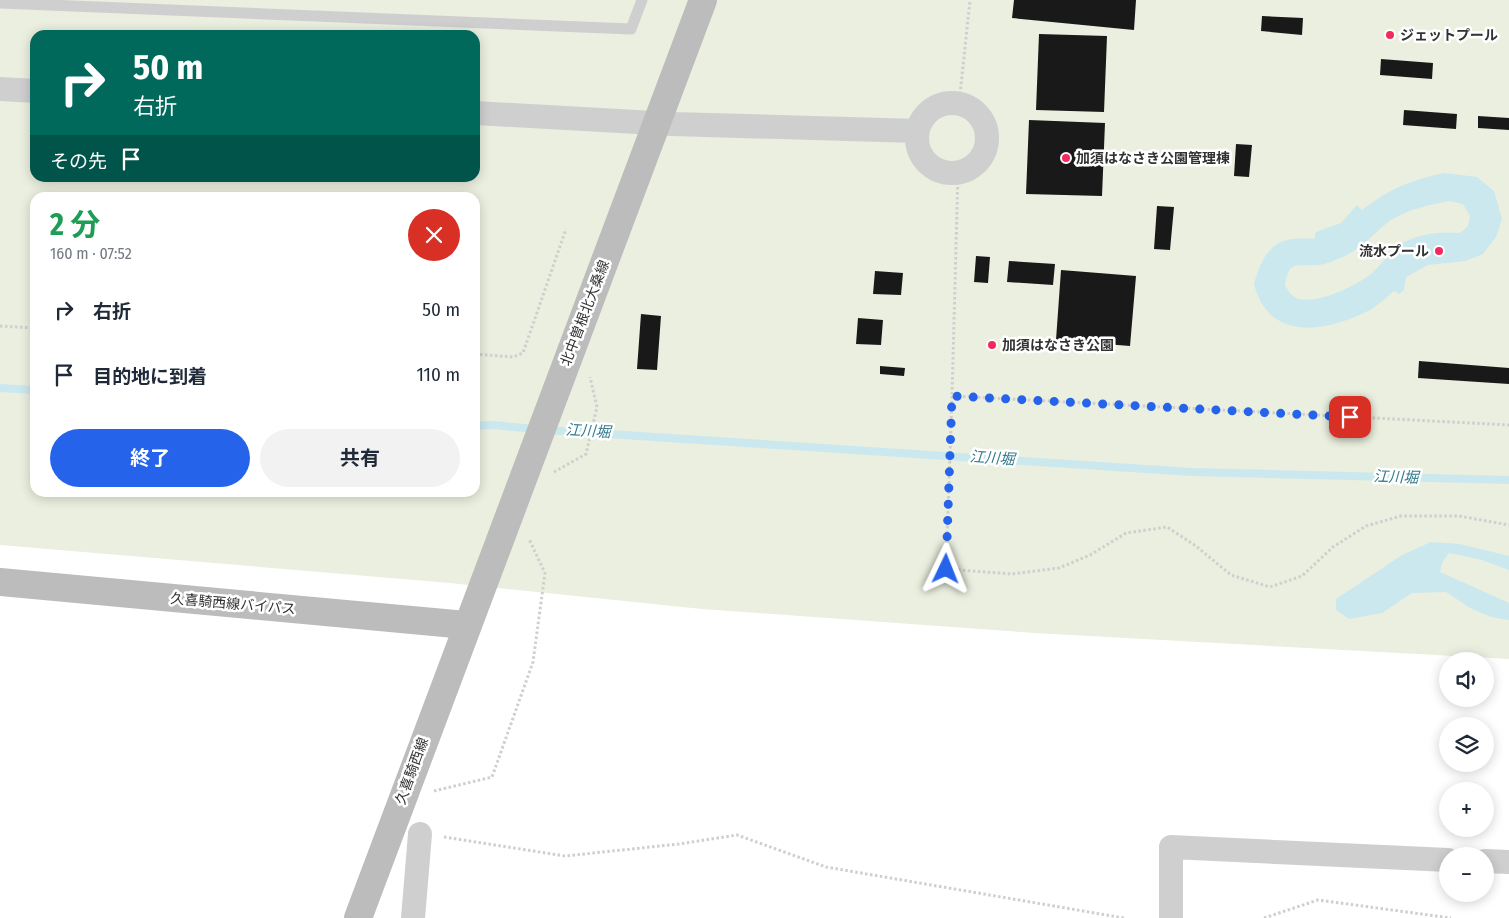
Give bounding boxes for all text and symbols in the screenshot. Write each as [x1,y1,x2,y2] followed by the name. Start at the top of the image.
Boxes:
[1400,27,1498,44] place label: ジェットプール
[1384,29,1396,41] marker: ジェットプール
[133,46,203,88] text: 50 m
[50,50,115,115] icon: right
[133,93,177,120] text: 右折
[117,145,145,173] icon: arrive
[50,150,107,173] text: その先
[1076,150,1230,167] place label: 加須はなさき公園管理棟
[1060,152,1072,164] marker: 加須はなさき公園管理棟
[50,207,100,243] text: 2 分
[408,209,460,261] button: close
[1359,243,1429,260] place label: 流水プール
[50,244,132,263] text: 160 m · 07:52
[1433,245,1445,257] marker: 流水プール
[557,258,613,368] street label: 北中曽根北大桑線
[50,296,78,324] icon: right
[422,298,460,321] text: 50 m
[93,300,131,323] text: 右折
[1002,337,1114,354] place label: 加須はなさき公園
[986,339,998,351] marker: 加須はなさき公園
[50,361,78,389] icon: arrive
[416,363,460,386] text: 110 m
[93,365,207,388] text: 目的地に到着
[1329,396,1371,438] pin
[1336,403,1364,431] icon: arrive
[565,421,613,441] water label: 江川堀
[50,429,250,487] button: 終了
[260,429,460,487] button: 共有
[969,447,1017,469] water label: 江川堀
[1373,467,1421,487] water label: 江川堀
[919,542,971,594] position arrow
[170,590,296,618] street label: 久喜騎西線バイパス
[1439,652,1494,902] map controls
[1439,652,1494,707] button: sound
[1439,717,1494,772] button: layers
[392,735,432,807] street label: 久喜騎西線
[1439,782,1494,837] button: +
[1439,847,1494,902] button: −

